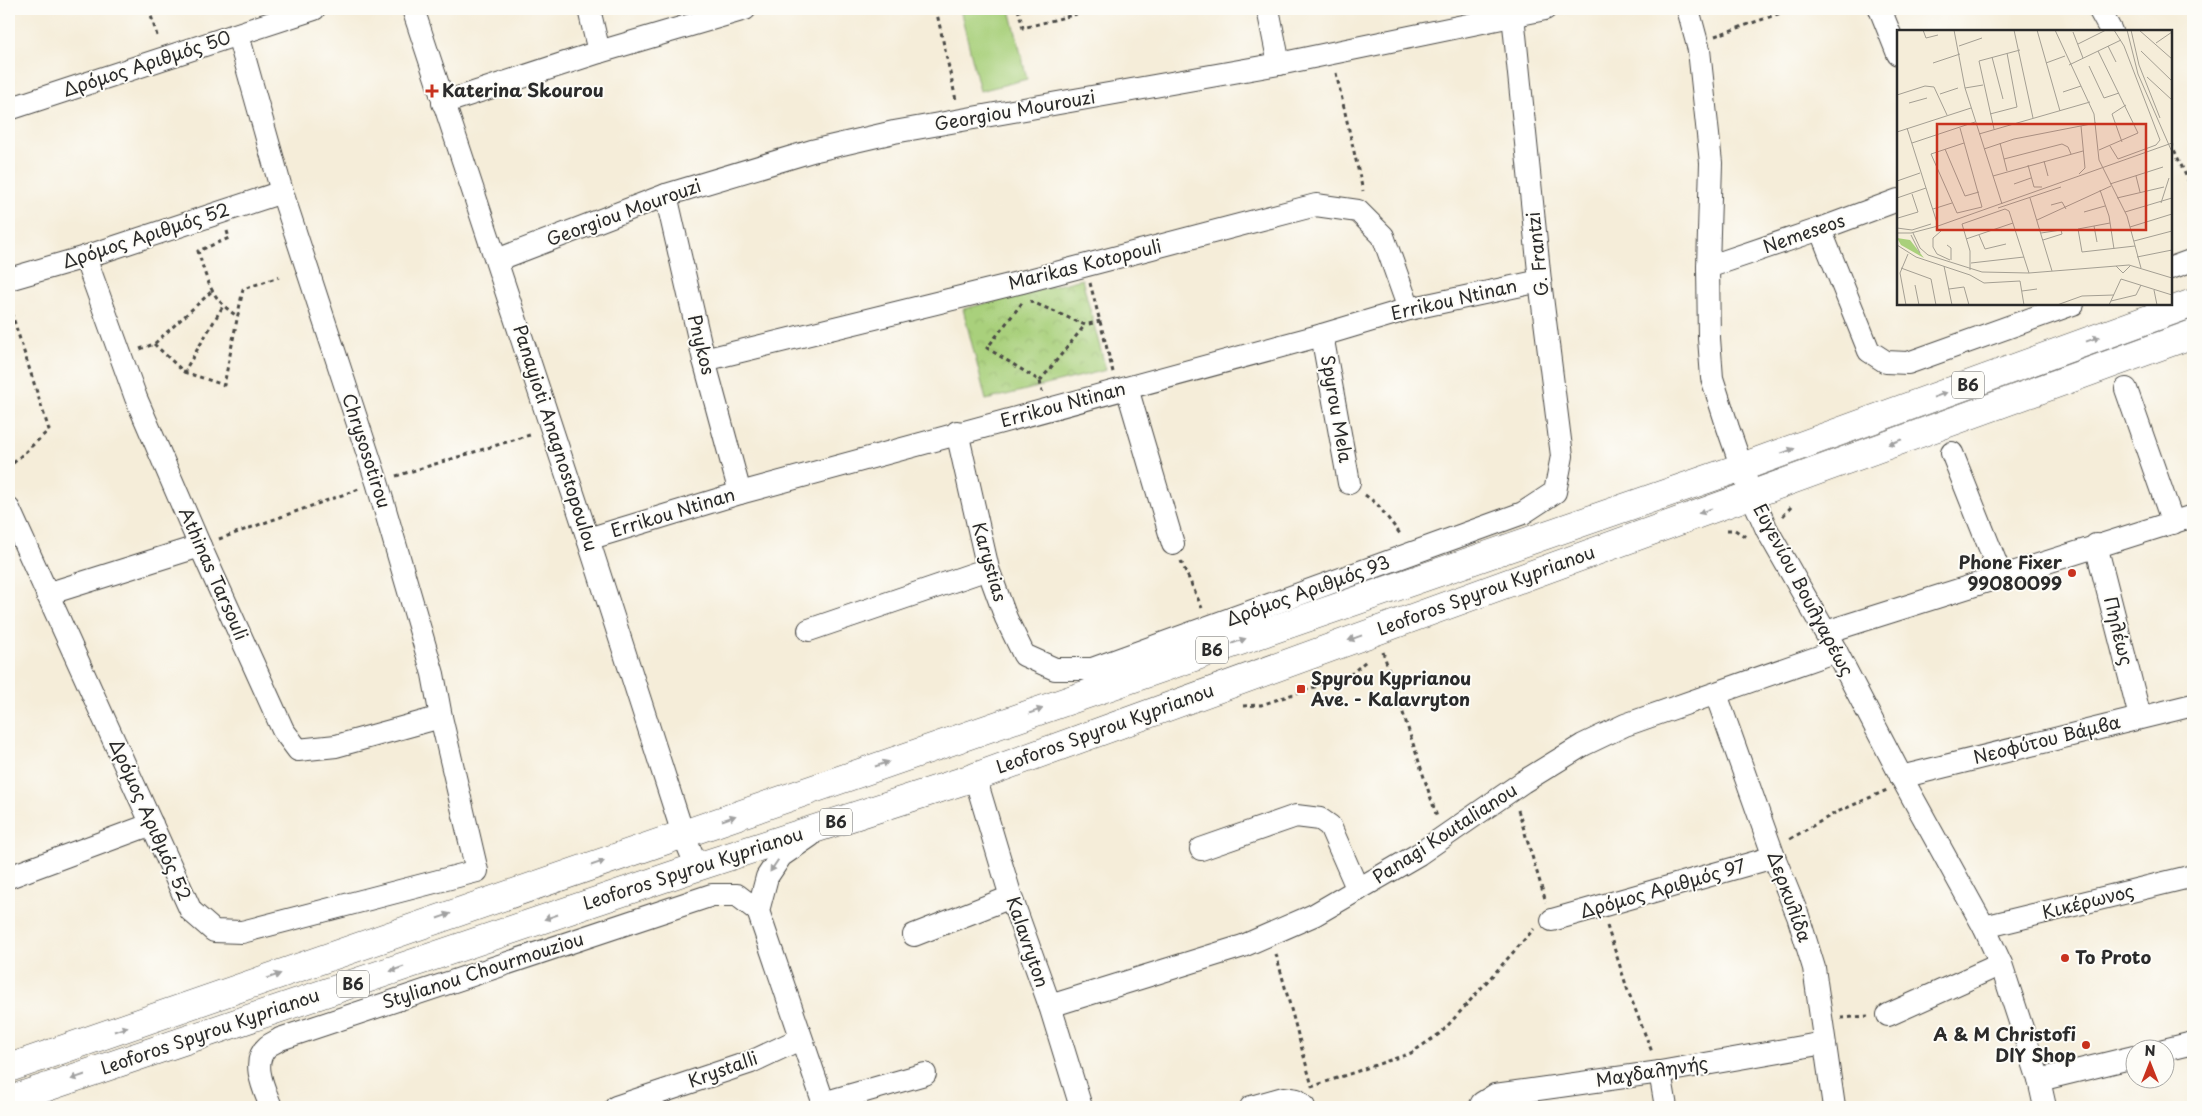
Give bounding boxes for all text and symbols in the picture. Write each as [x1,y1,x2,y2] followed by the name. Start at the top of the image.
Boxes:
[59,23,234,102] street label: Δρόμος Αριθμός 50
[1897,30,2172,305] inset map
[442,76,604,103] place label: Katerina Skourou
[932,82,1097,137] street label: Georgiou Mourouzi
[426,85,438,97] marker: Katerina Skourou
[542,171,705,252] street label: Georgiou Mourouzi
[59,195,233,274] street label: Δρόμος Αριθμός 52
[1759,206,1848,259] street label: Nemeseos
[1519,211,1554,298] street label: G. Frantzi
[1005,231,1164,296] street label: Marikas Kotopouli
[1388,271,1519,326] street label: Errikou Ntinan
[682,312,723,378] street label: Pnykos
[507,321,606,554] street label: Panayioti Anagnostopoulou
[2086,335,2101,343] one-way arrow
[1315,353,1360,465] street label: Spyrou Mela
[1952,372,1984,398] road number: B6
[997,374,1128,433] street label: Errikou Ntinan
[336,390,399,511] street label: Chrysosotirou
[1933,391,1948,398] one-way arrow
[1888,439,1903,446] one-way arrow
[1781,447,1796,455] one-way arrow
[607,480,738,543] street label: Errikou Ntinan
[1747,498,1861,680] street label: Ευγενίου Βουλγαρέως
[173,503,256,644] street label: Athinas Tarsouli
[1698,508,1713,515] one-way arrow
[966,519,1015,604] street label: Karystias
[1373,538,1598,642] street label: Leoforos Spyrou Kyprianou
[1222,547,1393,632] street label: Δρόμος Αριθμός 93
[1959,548,2063,596] place label: Phone Fixer 99080099
[2066,567,2078,579] marker: Phone Fixer 99080099
[2098,593,2141,668] street label: Πηλέως
[1348,635,1363,642] one-way arrow
[1196,636,1228,664] road number: B6
[1232,637,1247,645] one-way arrow
[1310,664,1471,712] place label: Spyrou Kyprianou Ave. - Kalavryton
[992,676,1217,780] street label: Leoforos Spyrou Kyprianou
[1295,683,1307,695] marker: Spyrou Kyprianou Ave. - Kalavryton
[1028,707,1043,714] one-way arrow
[1970,707,2123,770] street label: Νεοφύτου Βάμβα
[104,734,199,904] street label: Δρόμος Αριθμός 52
[875,760,890,768] one-way arrow
[1367,776,1522,890] street label: Panagi Koutalianou
[820,809,852,836] road number: B6
[721,813,736,821] one-way arrow
[579,819,806,916] street label: Leoforos Spyrou Kyprianou
[1762,847,1819,946] street label: Δερκυλίδα
[1577,851,1749,924] street label: Δρόμος Αριθμός 97
[590,859,605,866] one-way arrow
[769,860,779,873] one-way arrow
[2039,876,2136,925] street label: Κικέρωνος
[1000,892,1057,991] street label: Kalavryton
[437,912,452,919] one-way arrow
[544,914,559,921] one-way arrow
[378,924,587,1015] street label: Stylianou Chourmouziou
[2075,943,2151,970] place label: To Proto
[2059,952,2071,964] marker: To Proto
[390,966,405,973] one-way arrow
[337,971,369,998] road number: B6
[267,972,282,979] one-way arrow
[96,980,323,1081] street label: Leoforos Spyrou Kyprianou
[1933,1020,2076,1068] place label: A & M Christofi DIY Shop
[114,1025,129,1033] one-way arrow
[2124,1038,2174,1088] north arrow
[2080,1039,2092,1051] marker: A & M Christofi DIY Shop
[2144,1040,2156,1061] text: N
[684,1044,761,1094] street label: Krystalli
[1594,1048,1710,1093] street label: Μαγδαληνής
[70,1074,85,1081] one-way arrow

